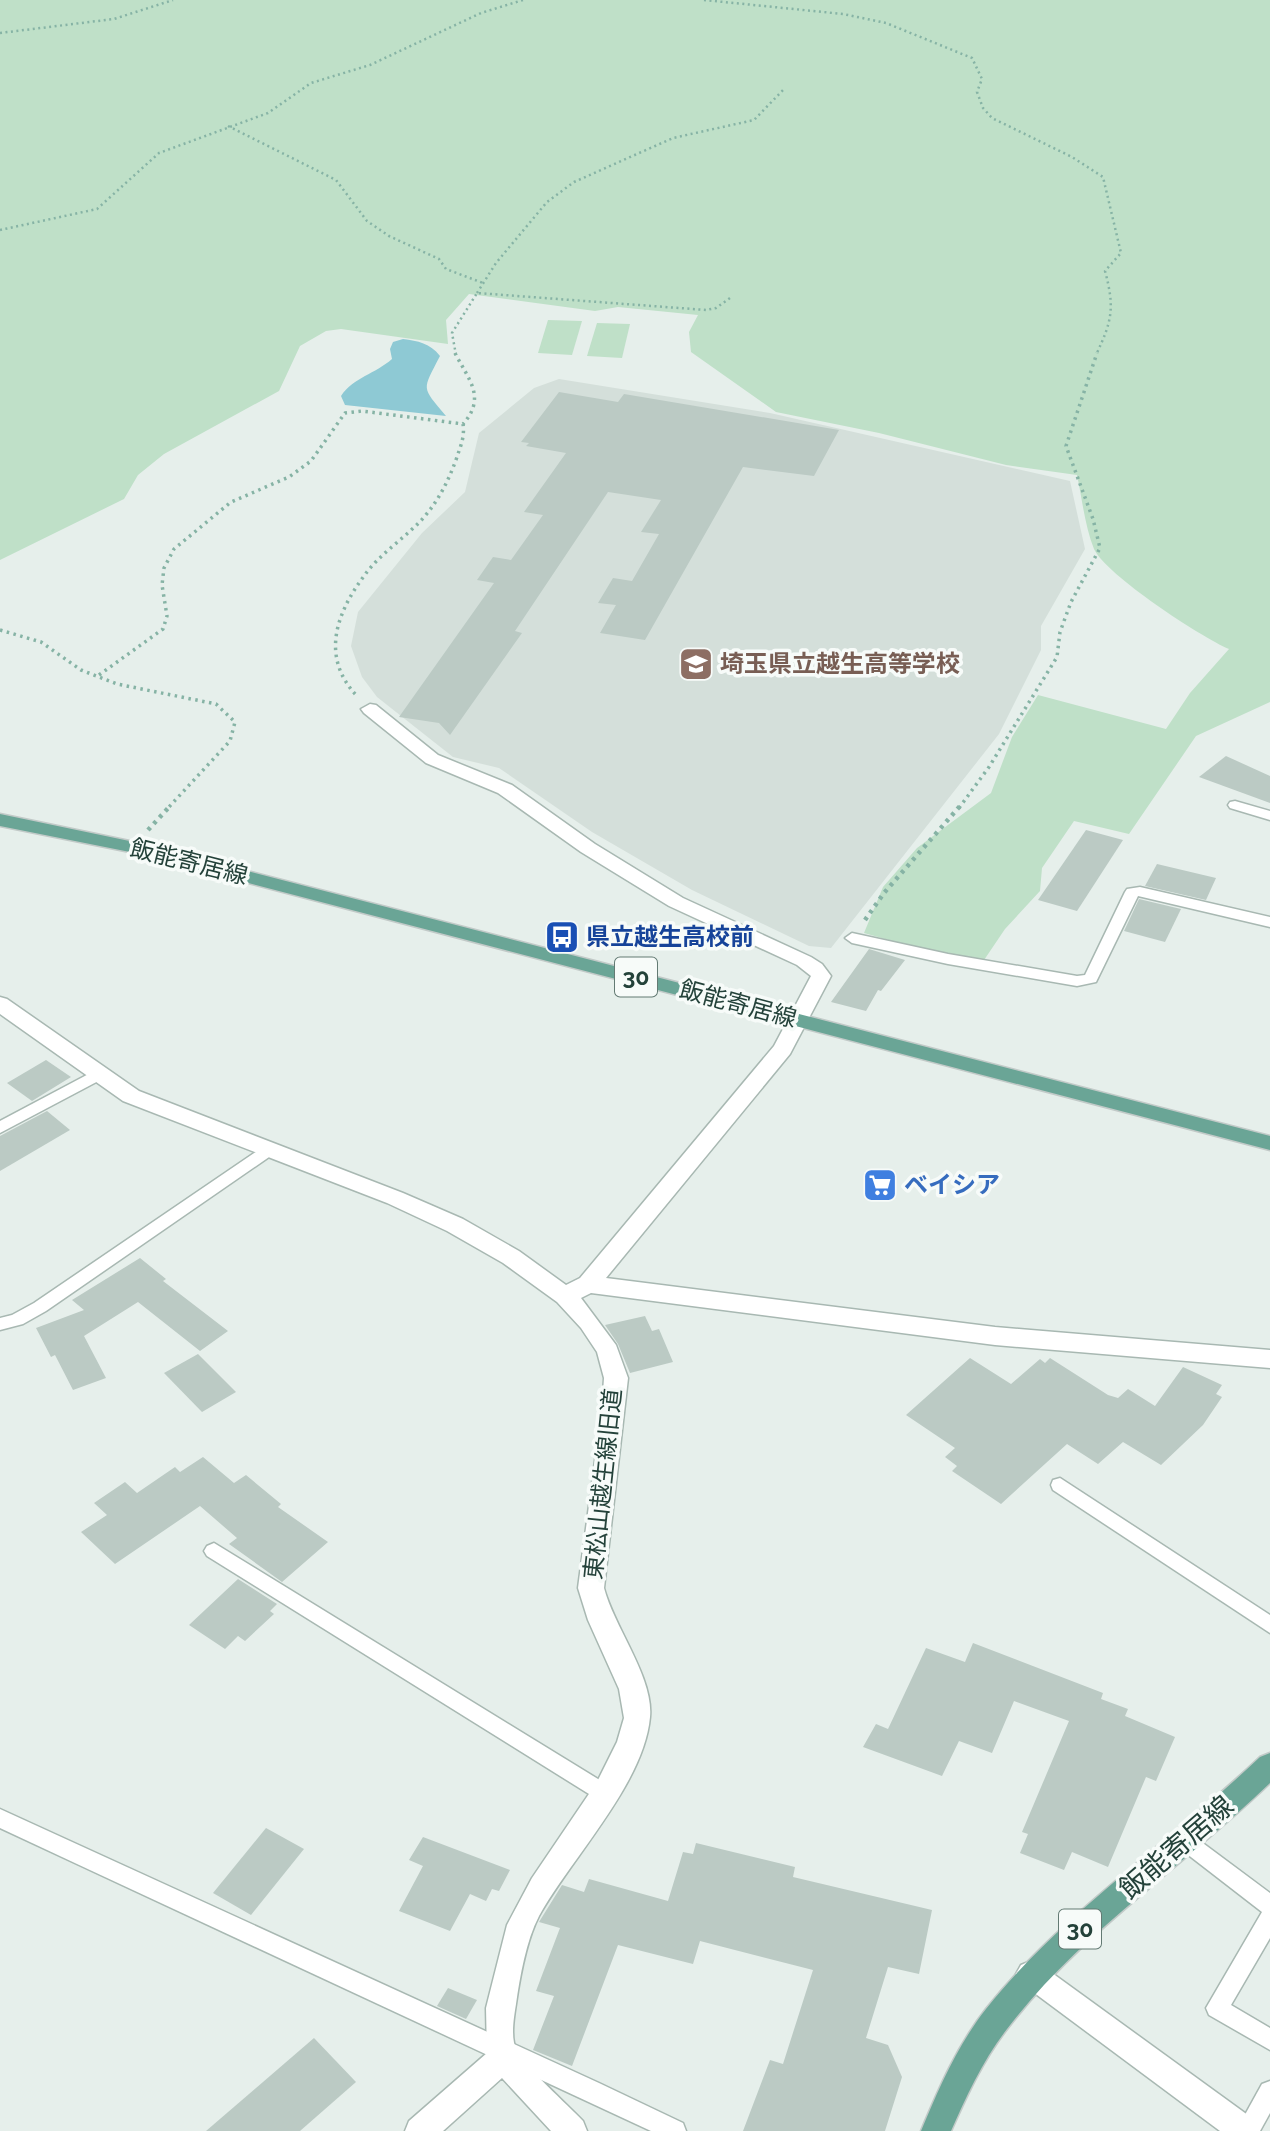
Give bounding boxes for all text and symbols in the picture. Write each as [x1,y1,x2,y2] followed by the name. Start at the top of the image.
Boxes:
[677,645,715,683] school or university icon: 埼玉県立越生高等学校
[720,649,960,678] place label: 埼玉県立越生高等学校
[127,833,251,890] street label: 飯能寄居線
[543,918,581,956] bus stop icon: 県立越生高校前
[586,922,754,951] place label: 県立越生高校前
[615,958,657,996] road number: 30
[676,974,800,1033] street label: 飯能寄居線
[861,1166,899,1204] supermarket icon: ベイシア
[904,1170,1000,1199] place label: ベイシア
[578,1387,627,1581] street label: 東松山越生線旧道
[1113,1789,1240,1906] street label: 飯能寄居線
[1059,1910,1101,1948] road number: 30

